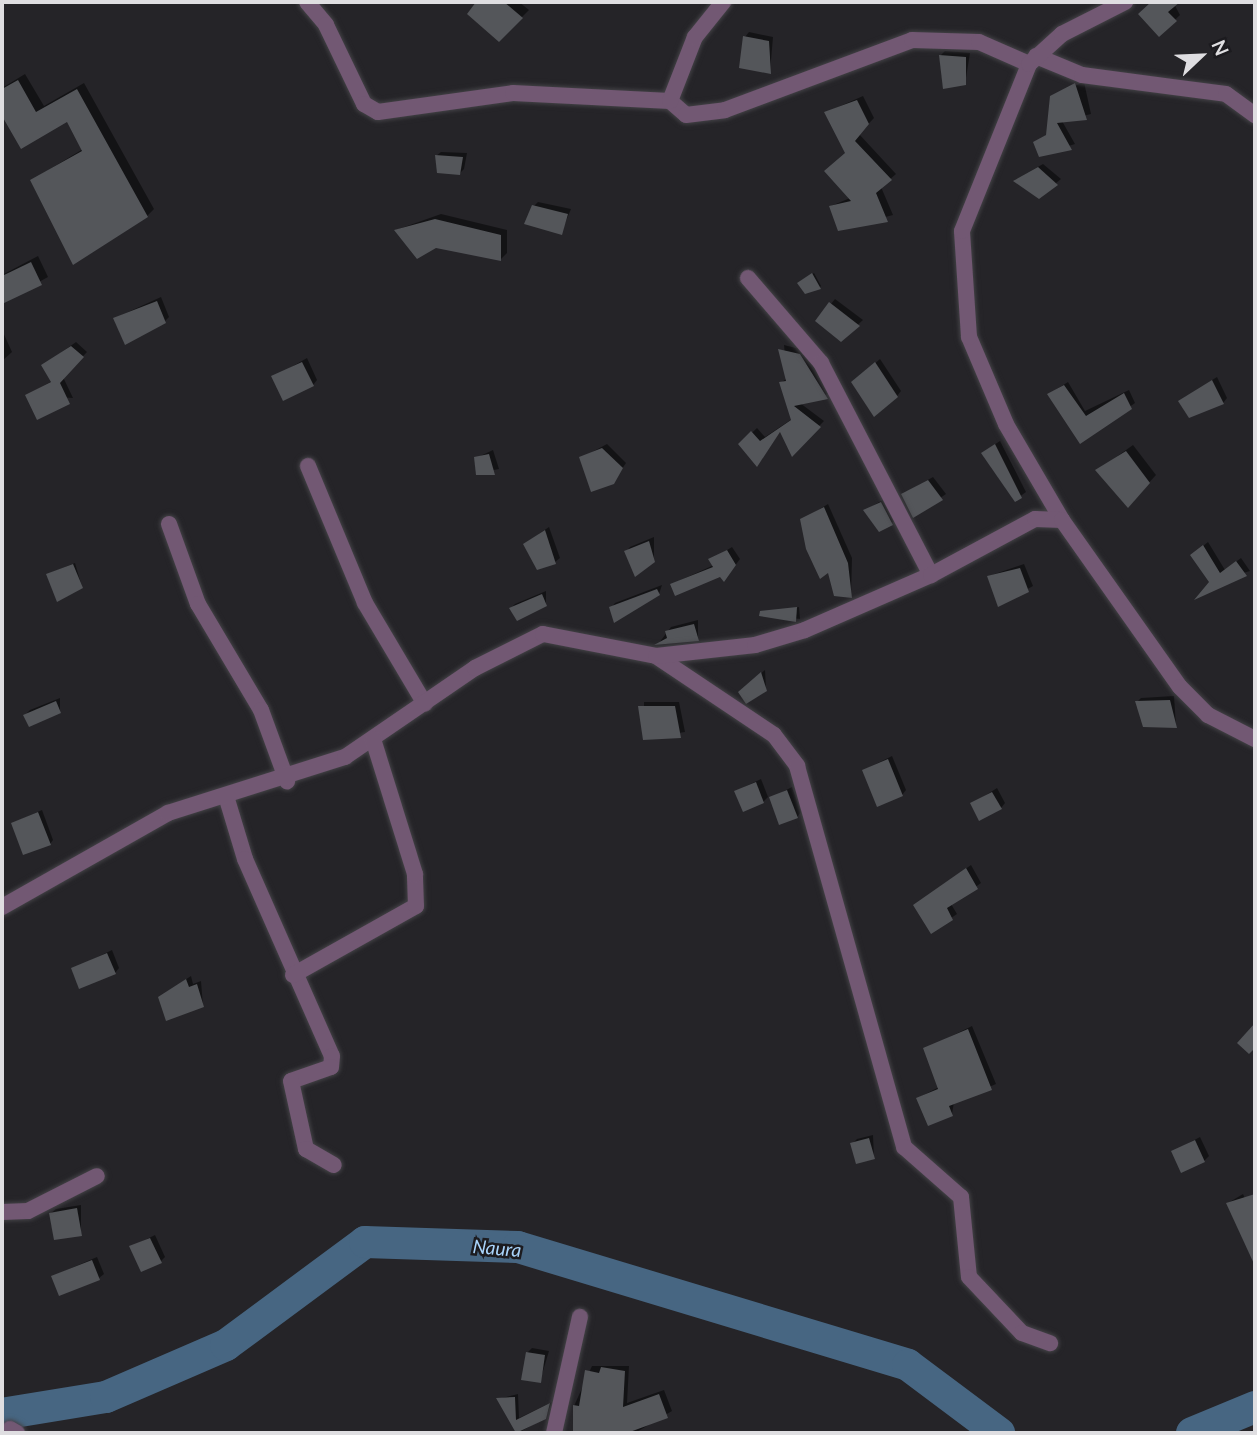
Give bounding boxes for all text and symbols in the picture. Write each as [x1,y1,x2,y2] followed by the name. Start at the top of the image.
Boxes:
[1166,21,1236,91] north arrow
[1207,36,1234,59] text: N
[472,1235,522,1261] water label: Naura

